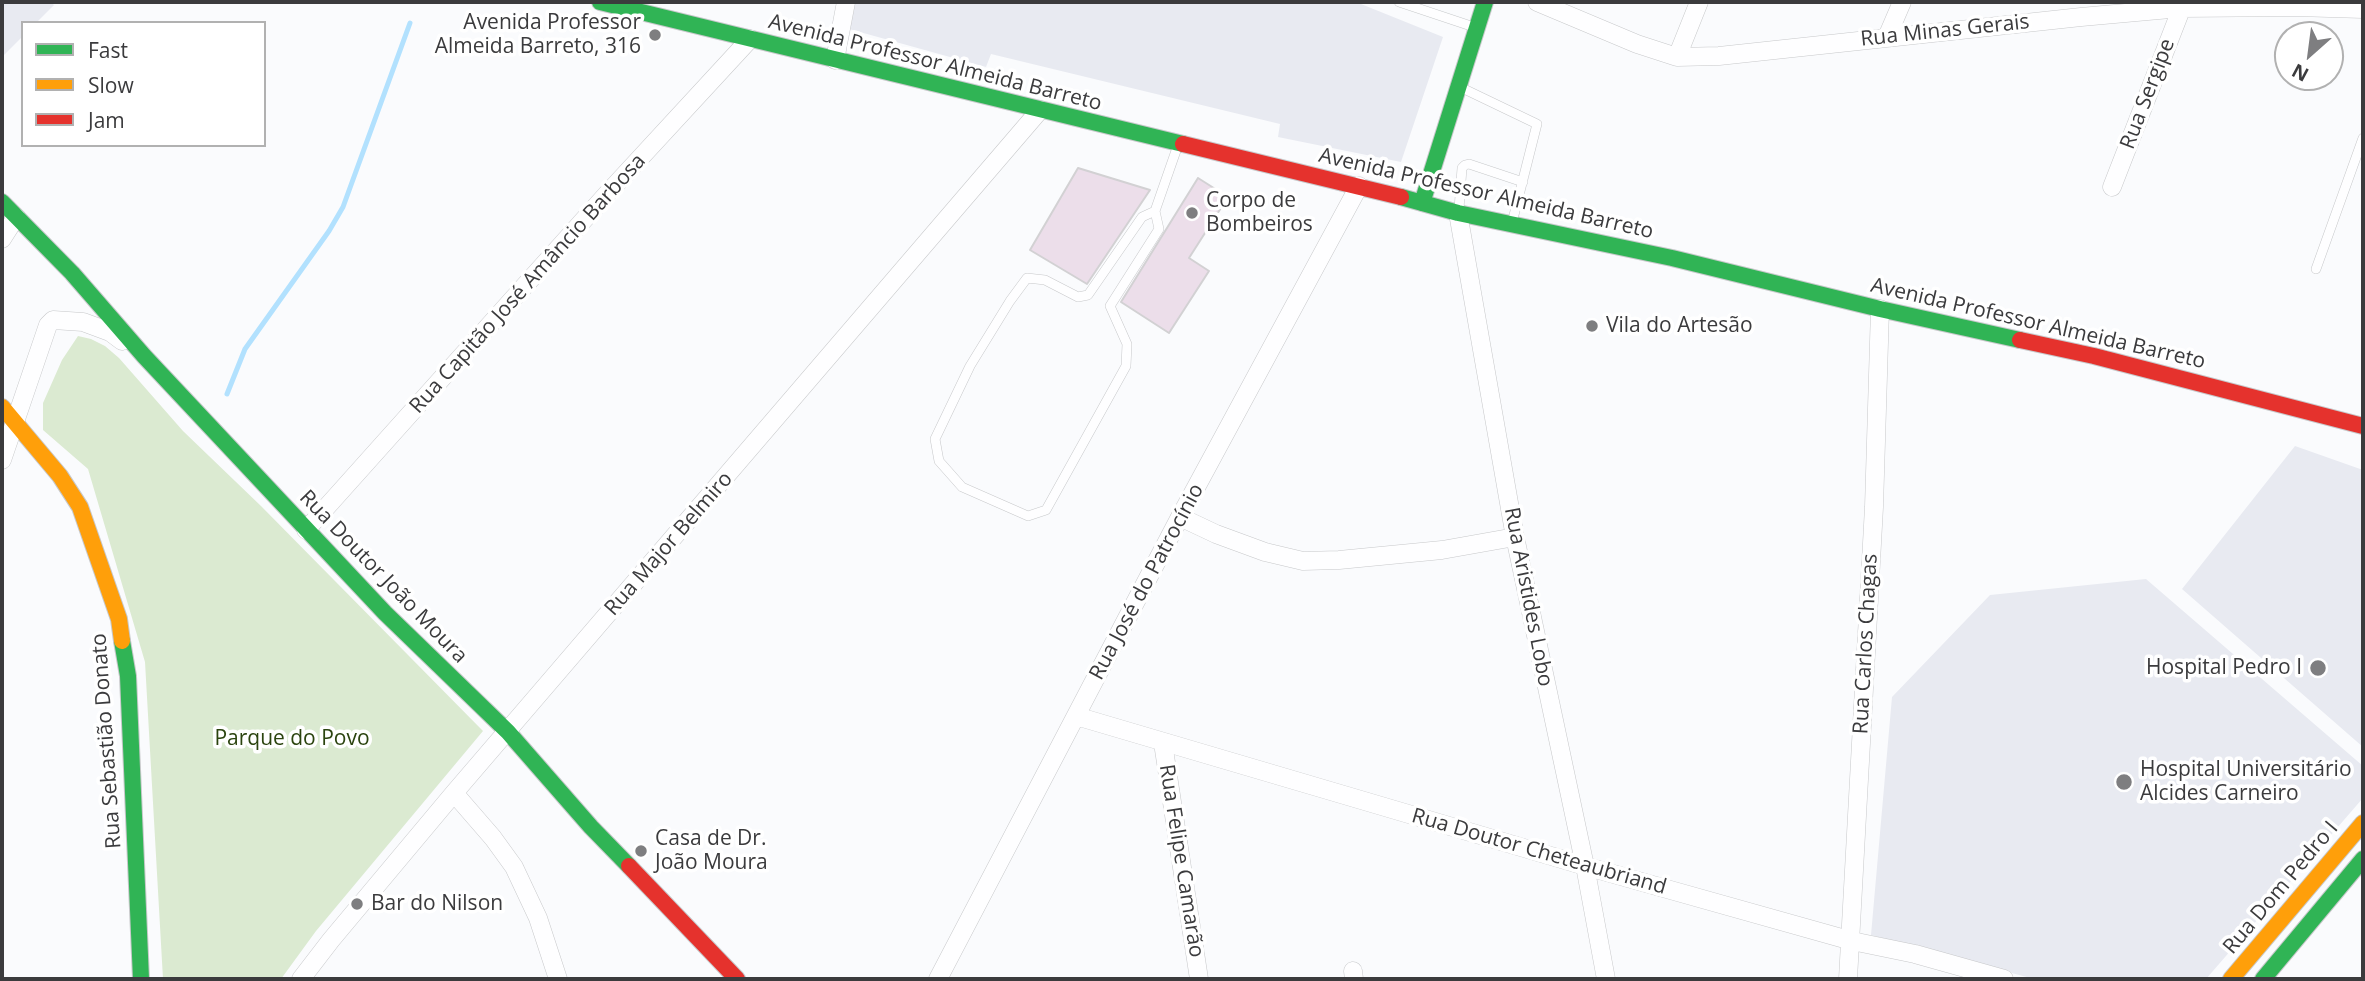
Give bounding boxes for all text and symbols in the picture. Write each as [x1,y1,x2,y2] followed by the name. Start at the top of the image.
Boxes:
[766,9,1104,117] street label: Avenida Professor Almeida Barreto
[435,10,641,60] place label: Avenida Professor Almeida Barreto, 316
[1859,10,2031,52] street label: Rua Minas Gerais
[21,21,266,147] legend
[2274,21,2344,91] north arrow
[647,27,663,43] marker: Avenida Professor Almeida Barreto, 316
[2115,35,2181,153] street label: Rua Sergipe
[88,36,128,64] text: Fast
[2287,58,2313,88] text: N
[88,71,134,99] text: Slow
[88,106,125,134] text: Jam
[1316,143,1656,245] street label: Avenida Professor Almeida Barreto
[405,149,651,419] street label: Rua Capitão José Amâncio Barbosa
[1206,188,1313,238] place label: Corpo de Bombeiros
[1184,205,1200,221] marker: Corpo de Bombeiros
[1868,273,2208,375] street label: Avenida Professor Almeida Barreto
[1606,313,1753,339] place label: Vila do Artesão
[1584,318,1600,334] marker: Vila do Artesão
[600,467,738,621] street label: Rua Major Belmiro
[1085,480,1209,684] street label: Rua José do Patrocínio
[294,485,472,669] street label: Rua Doutor João Moura
[1498,505,1558,689] street label: Rua Aristides Lobo
[1849,553,1883,735] street label: Rua Carlos Chagas
[87,632,127,850] street label: Rua Sebastião Donato
[2146,655,2302,681] place label: Hospital Pedro I
[2308,658,2328,678] marker: Hospital Pedro I
[214,726,370,752] park label: Parque do Povo
[2140,757,2352,807] place label: Hospital Universitário Alcides Carneiro
[1153,763,1209,959] street label: Rua Felipe Camarão
[2114,772,2134,792] marker: Hospital Universitário Alcides Carneiro
[1409,804,1669,900] street label: Rua Doutor Cheteaubriand
[2218,816,2344,960] street label: Rua Dom Pedro I
[655,826,768,876] place label: Casa de Dr. João Moura
[633,843,649,859] marker: Casa de Dr. João Moura
[371,891,503,917] place label: Bar do Nilson
[349,896,365,912] marker: Bar do Nilson

